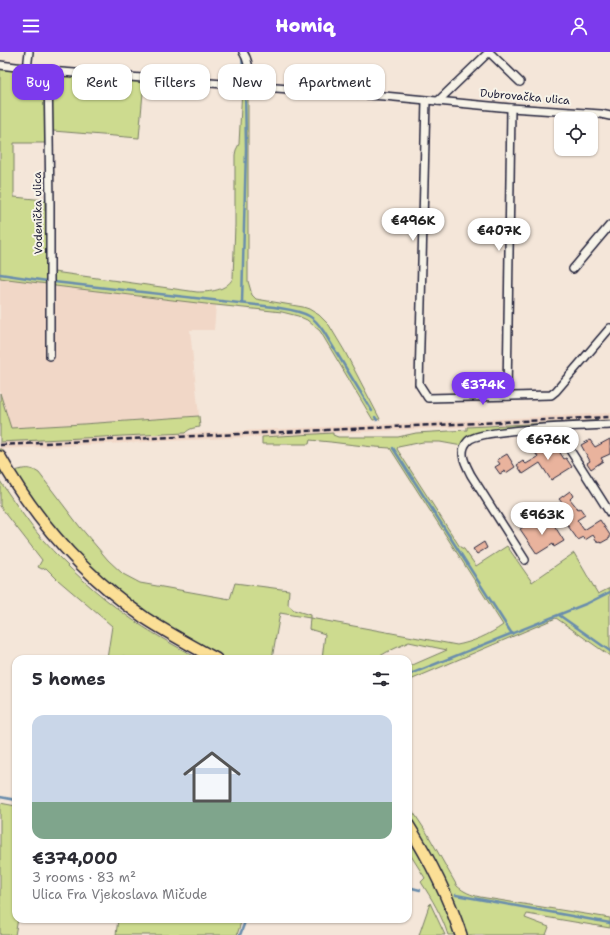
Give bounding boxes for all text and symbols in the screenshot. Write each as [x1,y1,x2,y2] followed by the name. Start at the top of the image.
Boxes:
[276,14,334,38] text: Homiq
[20,15,42,37] icon: menu
[568,15,590,37] icon: person
[12,64,64,100] chip: Buy
[72,64,132,100] chip: Rent
[140,64,210,100] chip: Filters
[218,64,276,100] chip: New
[284,64,385,100] chip: Apartment
[479,86,571,108] street label: Dubrovačka ulica
[554,112,598,156] map controls
[554,112,598,156] button: locate
[30,171,46,254] street label: Vodenička ulica
[385,208,441,242] pin: €496K
[391,212,435,229] text: €496K
[471,218,527,252] pin: €407K
[477,222,521,239] text: €407K
[455,372,511,406] pin: €374K
[461,376,505,393] text: €374K
[520,427,576,461] pin: €676K
[526,431,570,448] text: €676K
[514,502,570,536] pin: €963K
[520,506,564,523] text: €963K
[32,668,105,690] text: 5 homes
[370,668,392,690] icon: filters
[176,741,248,813] icon: home
[32,847,118,869] text: €374,000
[32,869,136,886] text: 3 rooms · 83 m²
[32,886,207,903] text: Ulica Fra Vjekoslava Mičude

